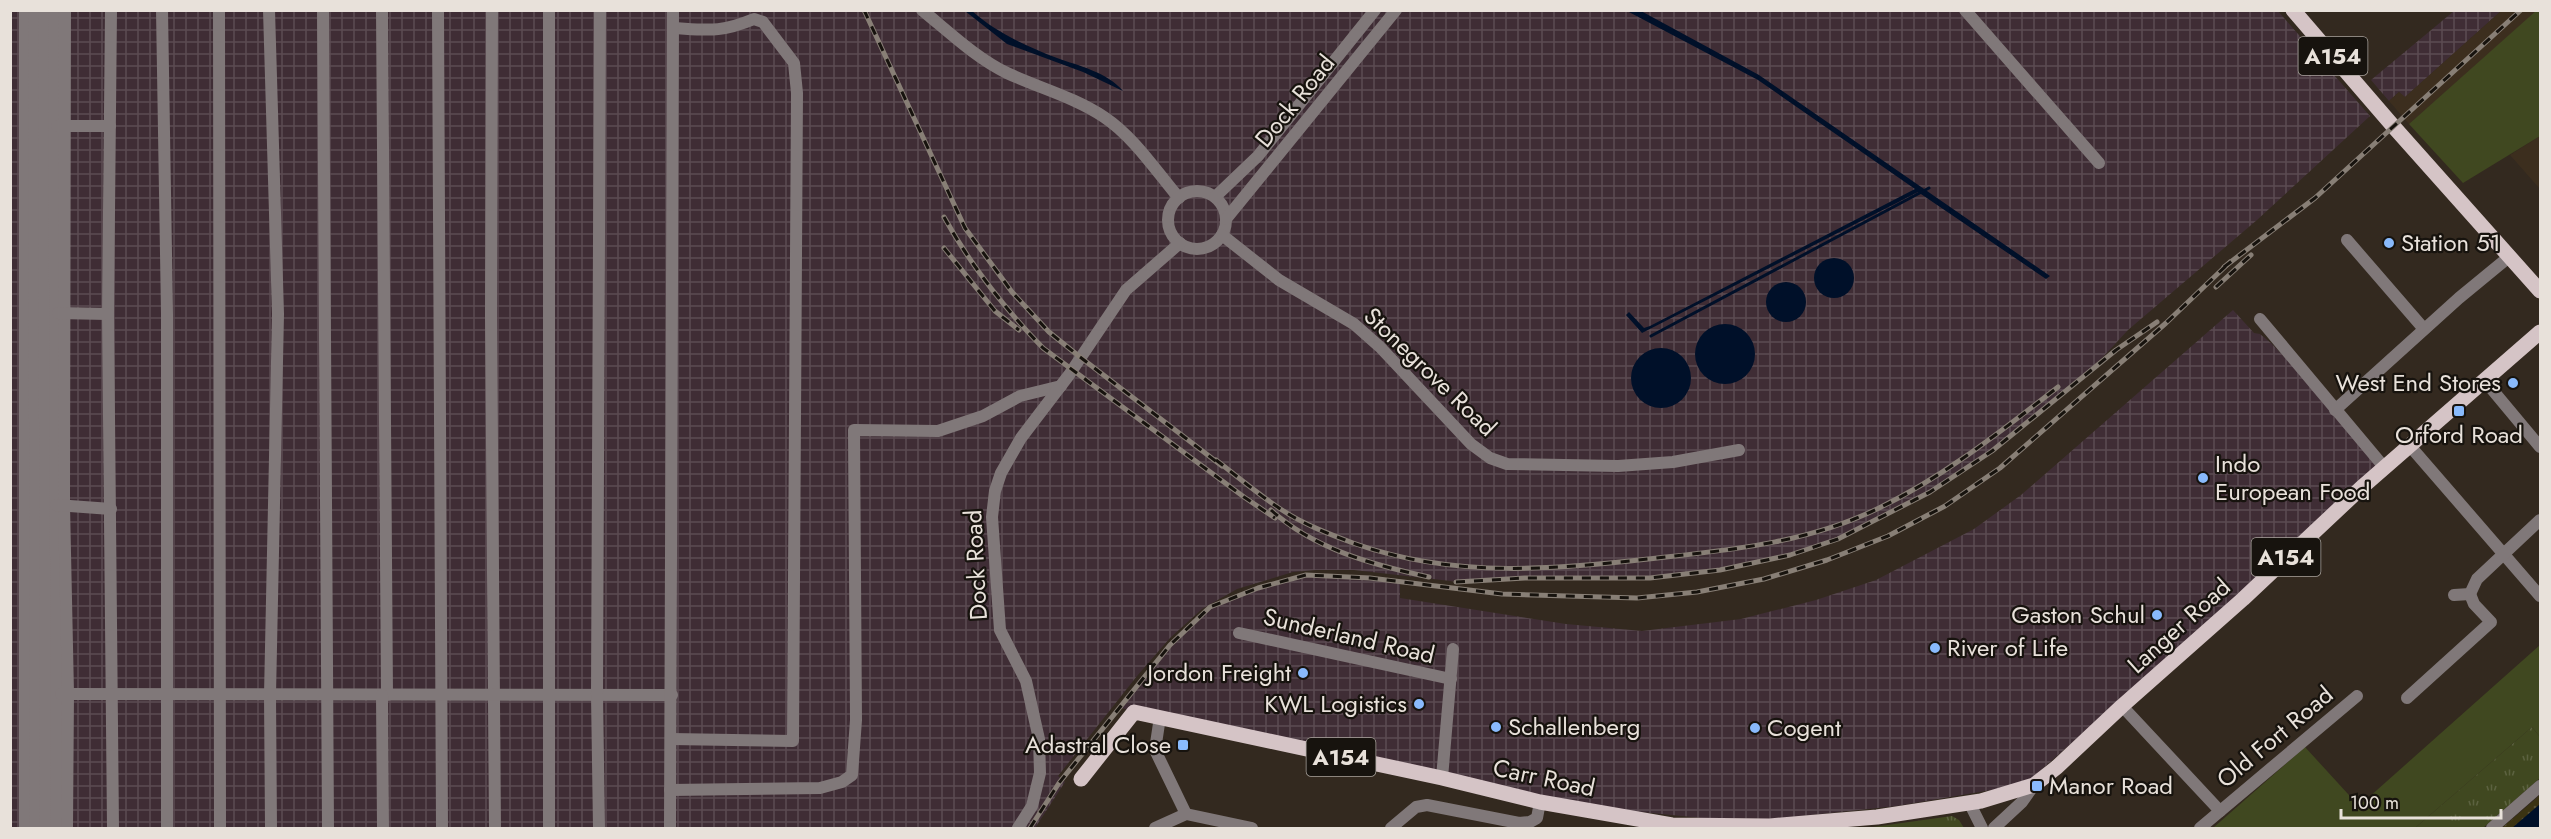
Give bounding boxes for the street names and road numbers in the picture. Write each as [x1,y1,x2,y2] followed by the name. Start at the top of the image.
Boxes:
[2298,37,2368,75] road number: A154
[1246,47,1343,155] street label: Dock Road
[1356,299,1505,444] street label: Stonegrove Road
[955,509,996,621] street label: Dock Road
[2252,538,2320,576] road number: A154
[2119,570,2238,682] street label: Langer Road
[1260,599,1438,672] street label: Sunderland Road
[2209,677,2341,796] street label: Old Fort Road
[1306,738,1376,776] road number: A154
[1490,750,1598,805] street label: Carr Road

